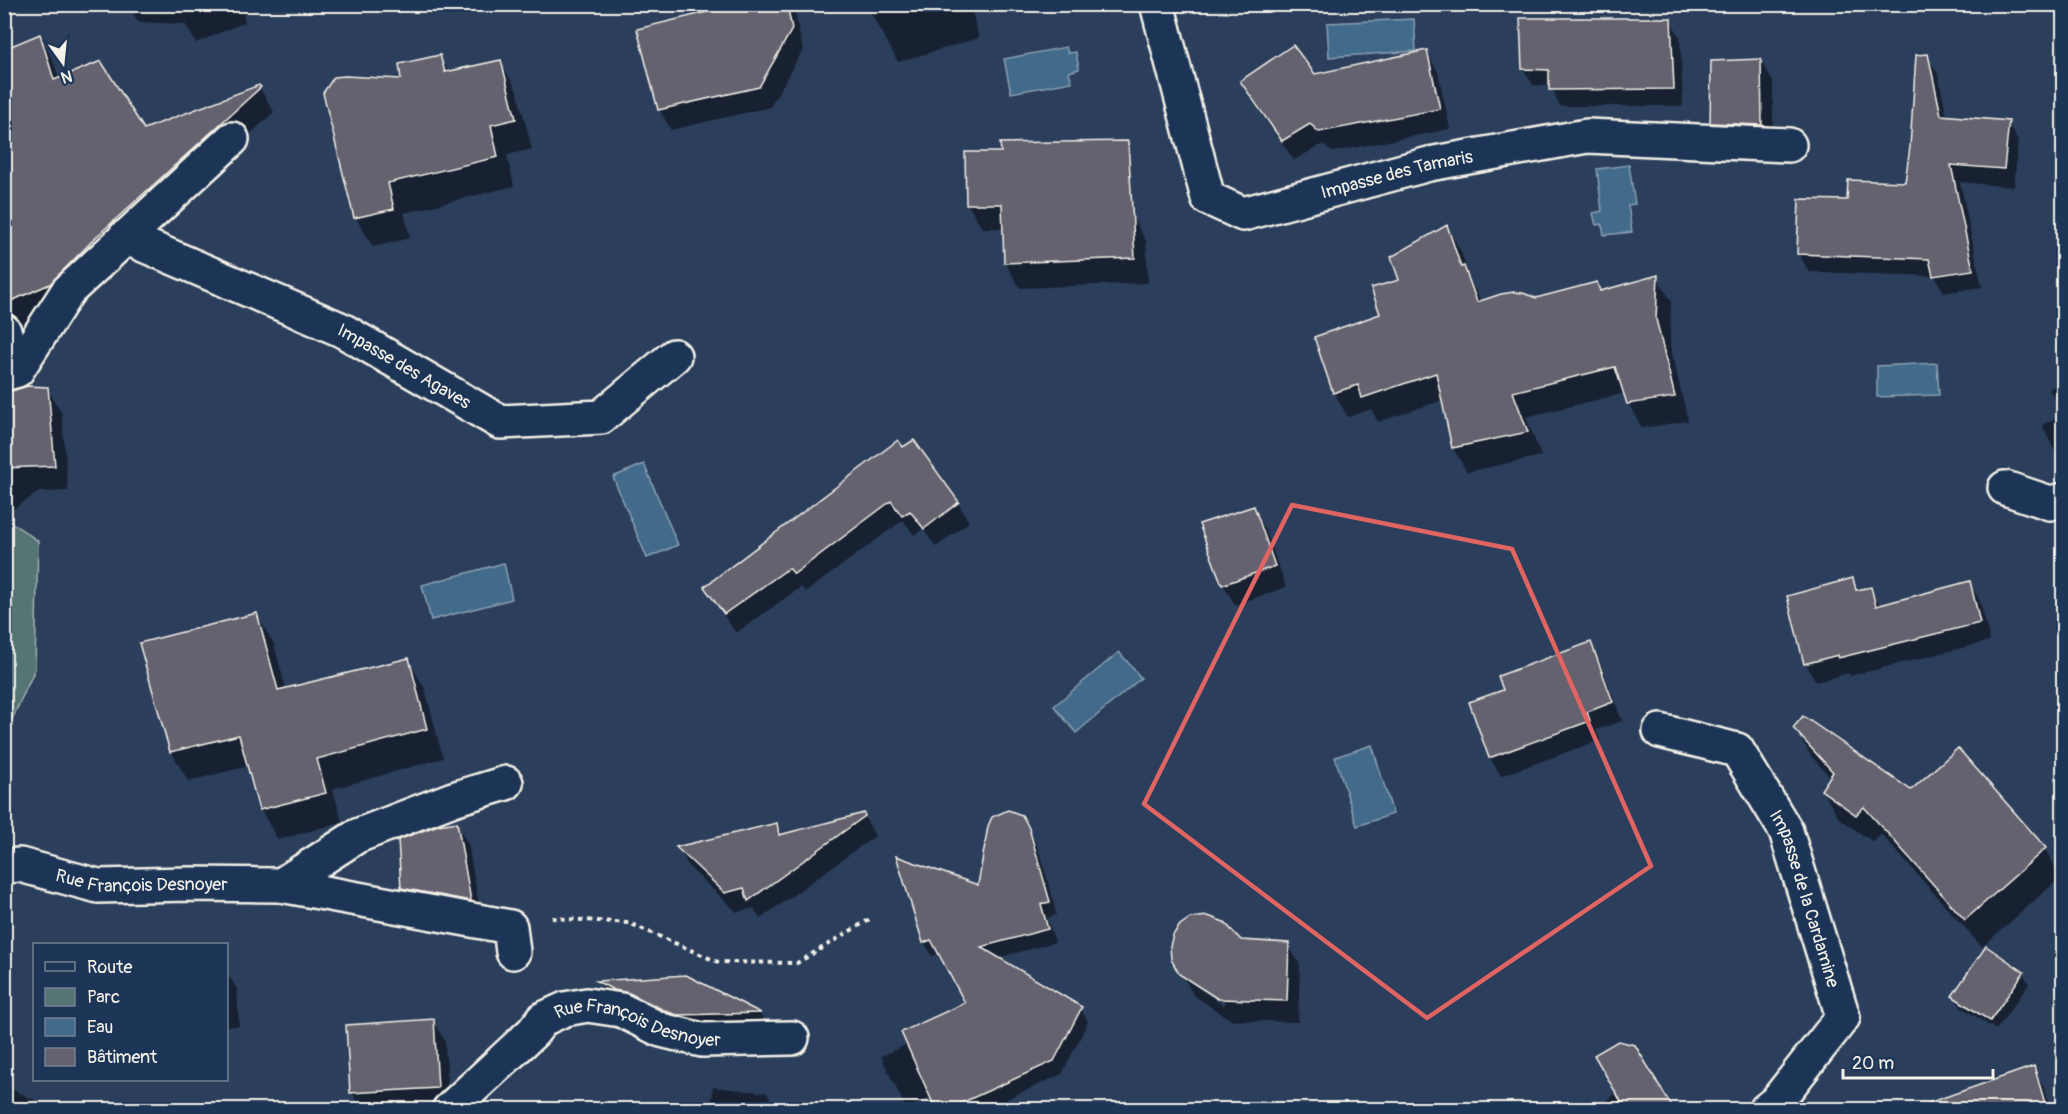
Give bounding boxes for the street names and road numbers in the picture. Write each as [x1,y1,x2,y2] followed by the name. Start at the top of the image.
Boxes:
[1318,145,1475,205] street label: Impasse des Tamaris
[334,319,475,414] street label: Impasse des Agaves
[1764,806,1844,991] street label: Impasse de la Cardamine
[53,864,228,898] street label: Rue François Desnoyer
[551,994,722,1053] street label: Rue François Desnoyer

